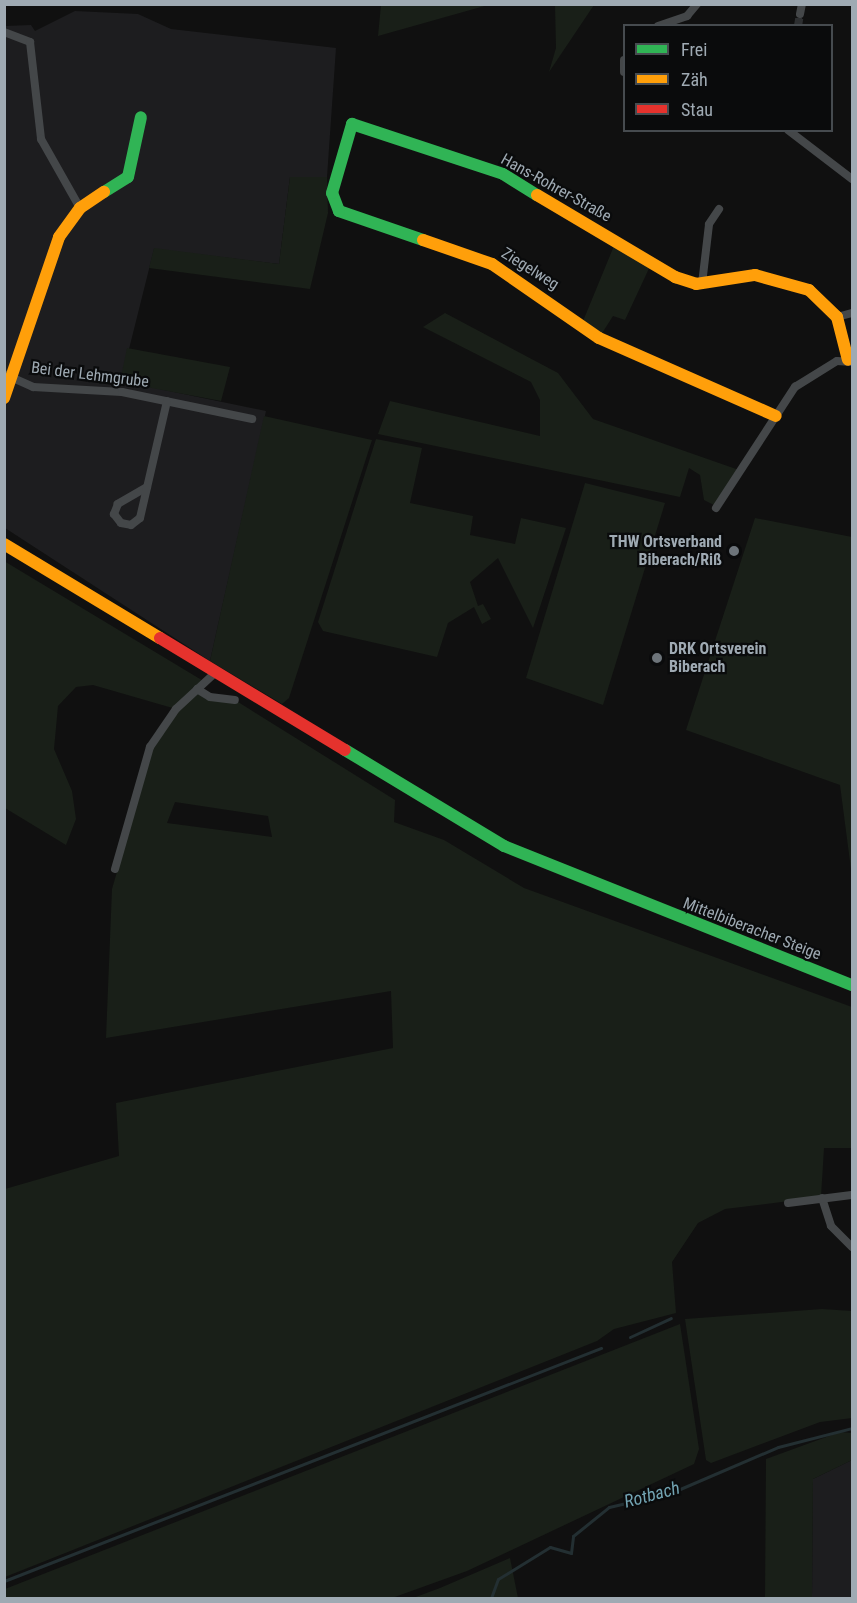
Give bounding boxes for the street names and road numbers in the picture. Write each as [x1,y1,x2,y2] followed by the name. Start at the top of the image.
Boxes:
[498,150,614,226] street label: Hans-Rohrer-Straße
[498,244,562,294] street label: Ziegelweg
[30,358,150,392] street label: Bei der Lehmgrube
[680,894,824,964] street label: Mittelbiberacher Steige

